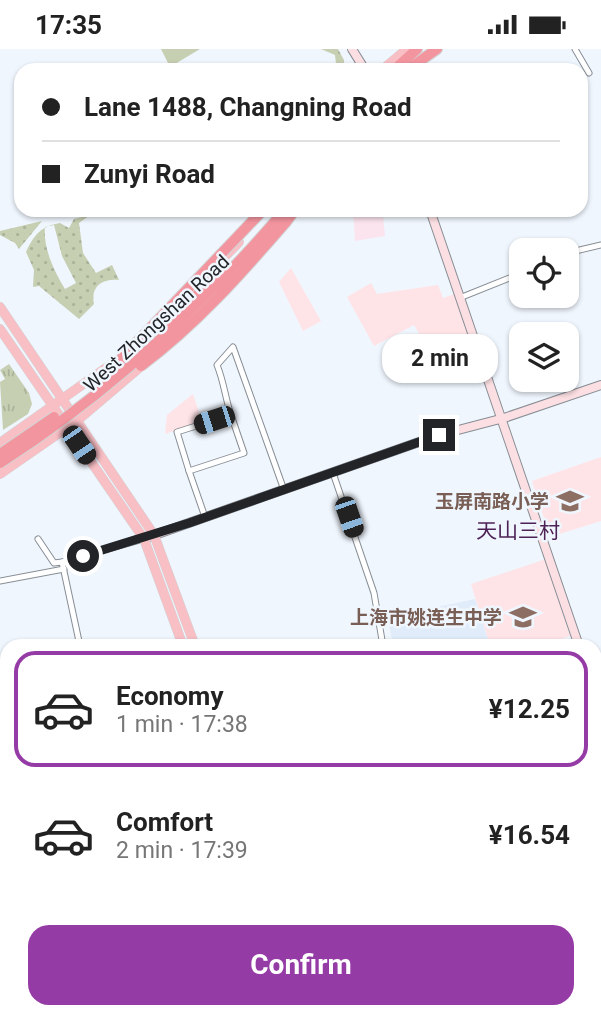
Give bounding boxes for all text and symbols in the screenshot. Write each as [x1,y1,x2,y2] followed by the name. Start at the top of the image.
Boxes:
[35,10,102,40] text: 17:35
[84,92,412,122] text: Lane 1488, Changning Road
[84,159,215,189] text: Zunyi Road
[509,238,579,392] map controls
[509,238,579,308] button: locate
[79,250,234,397] street label: West Zhongshan Road
[509,322,579,392] button: layers
[381,333,497,383] callout: 2 min
[411,345,469,372] text: 2 min
[191,404,238,436] car
[423,419,455,451] route end
[59,422,100,468] car
[555,486,585,516] school or university icon: 玉屏南路小学
[435,490,549,513] place label: 玉屏南路小学
[333,494,366,540] car
[476,519,560,543] district label: 天山三村
[67,540,99,572] route start
[508,602,538,632] school or university icon: 上海市姚连生中学
[350,606,502,629] place label: 上海市姚连生中学
[32,678,95,741] icon: car
[116,681,223,711] text: Economy
[489,694,570,724] text: ¥12.25
[116,711,248,738] text: 1 min · 17:38
[32,804,95,867] icon: car
[116,807,213,837] text: Comfort
[489,820,570,850] text: ¥16.54
[116,837,248,864] text: 2 min · 17:39
[28,925,574,1005] button: Confirm

